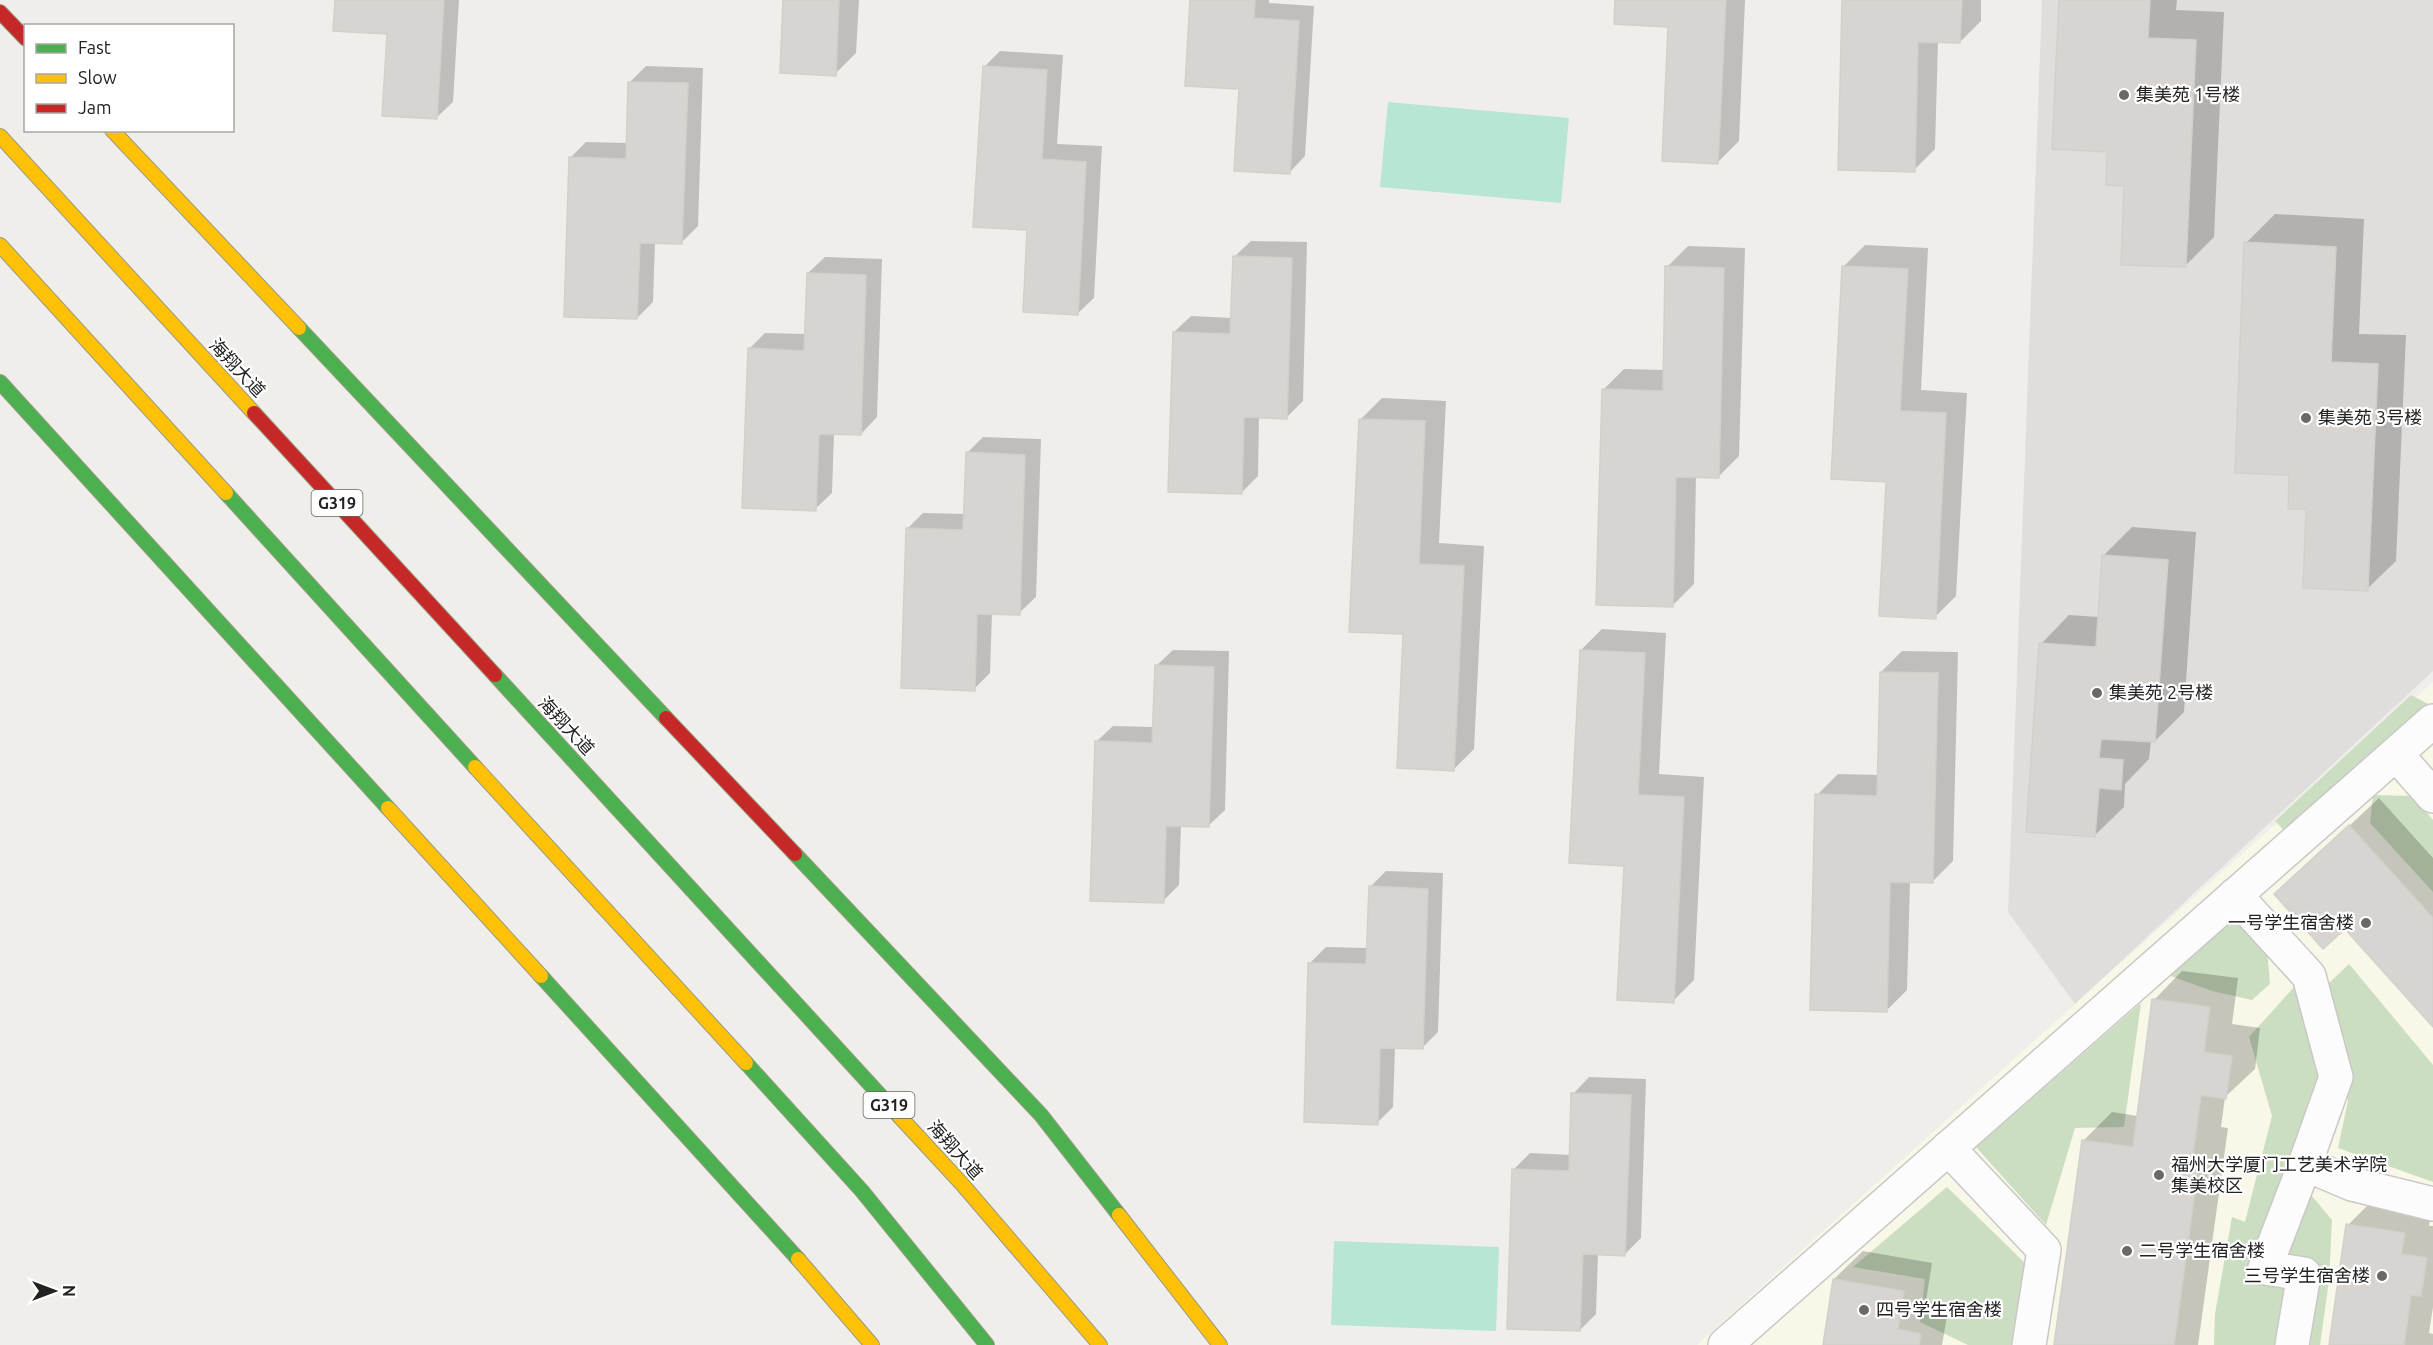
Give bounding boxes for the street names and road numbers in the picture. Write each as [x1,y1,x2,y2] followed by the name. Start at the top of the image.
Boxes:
[206,334,270,400] street label: 海翔大道
[312,490,362,516] road number: G319
[535,692,599,758] street label: 海翔大道
[864,1092,914,1118] road number: G319
[924,1116,987,1183] street label: 海翔大道

